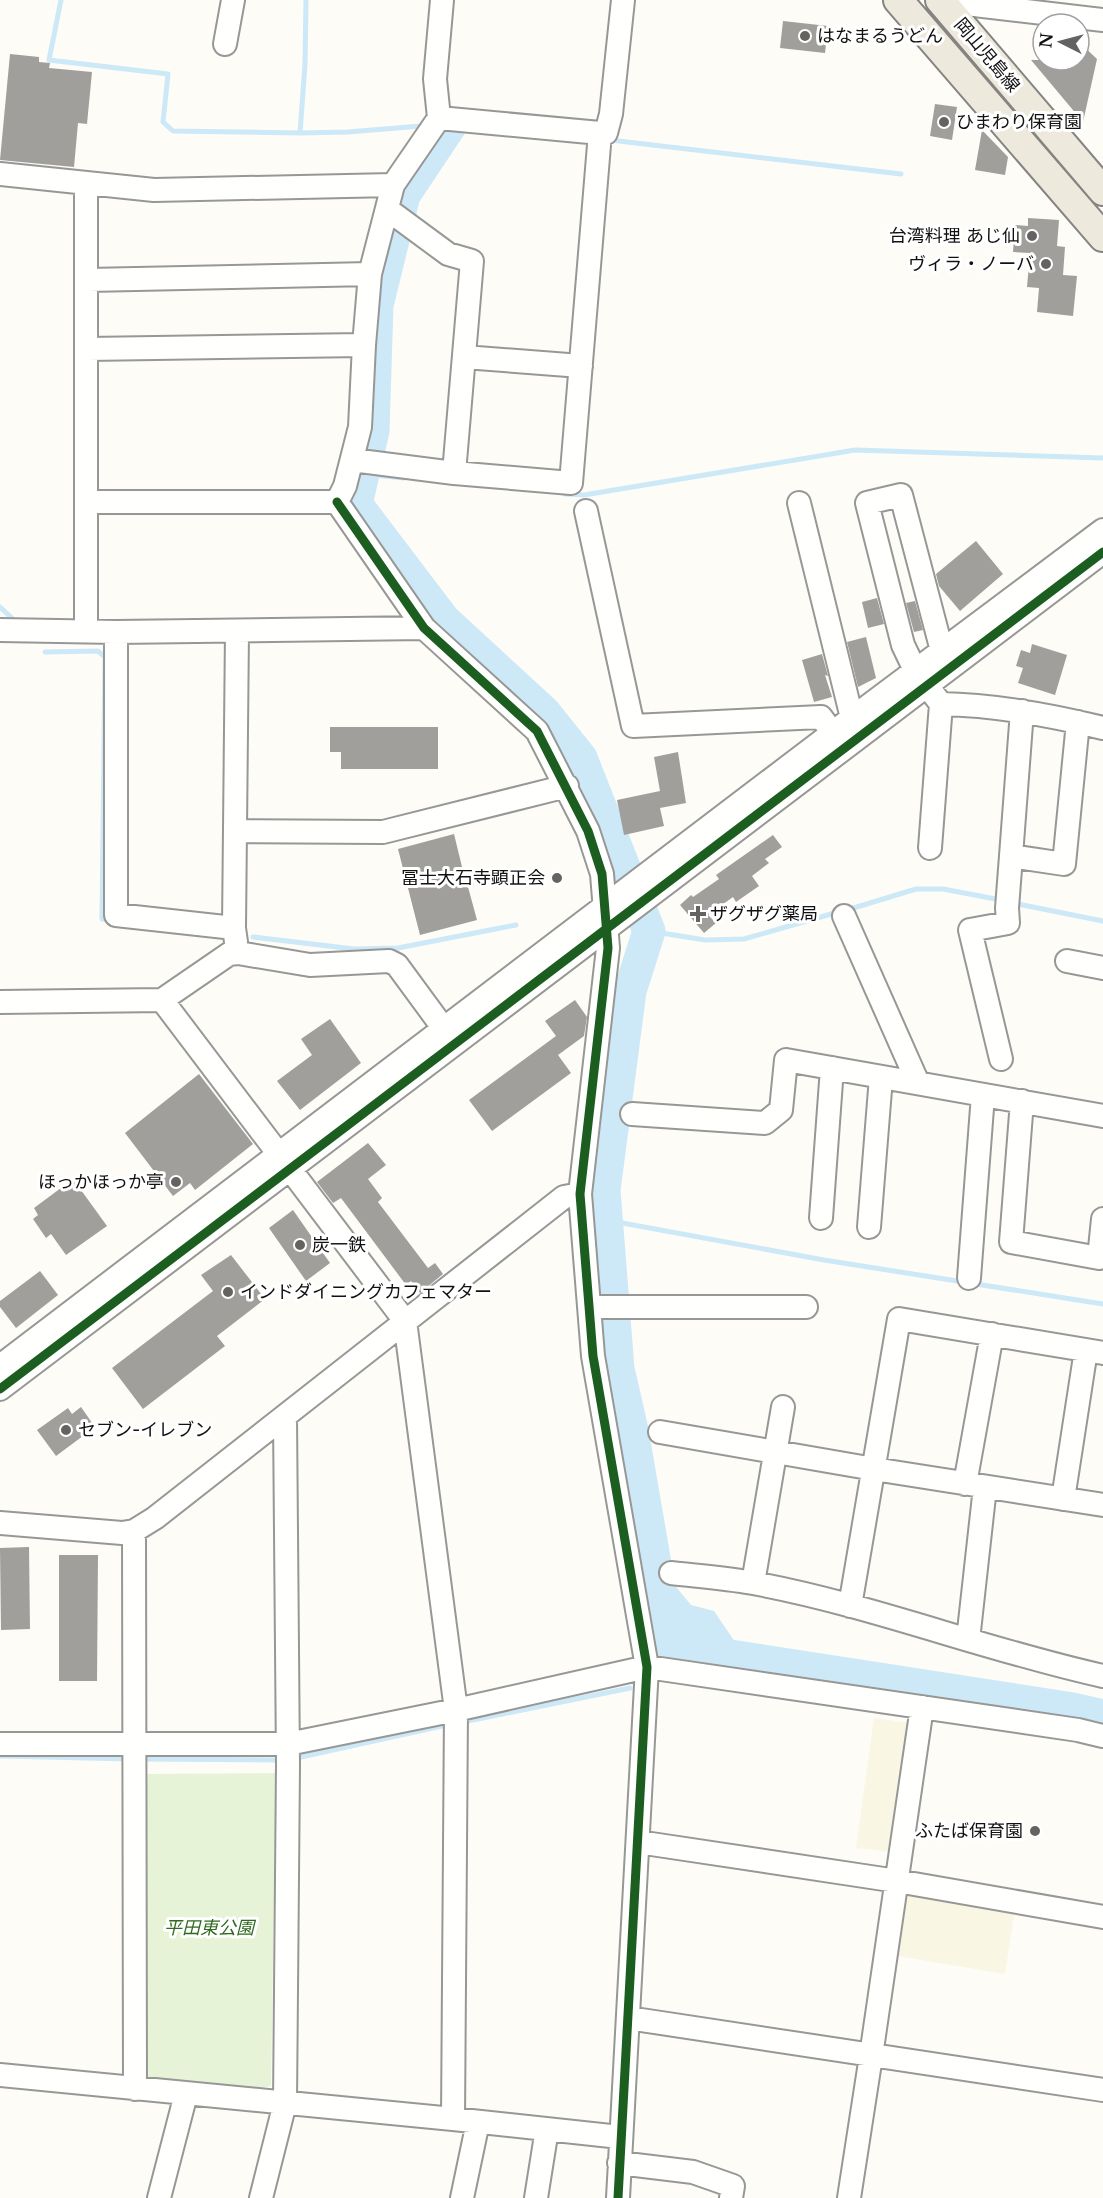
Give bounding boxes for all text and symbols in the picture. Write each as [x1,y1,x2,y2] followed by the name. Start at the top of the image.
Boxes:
[1031,12,1091,72] north arrow
[950,13,1024,97] street label: 岡山児島線
[817,25,943,47] place label: はなまるうどん
[798,29,812,43] marker: はなまるうどん
[1035,32,1057,49] text: N
[956,111,1082,133] place label: ひまわり保育園
[937,115,951,129] marker: ひまわり保育園
[889,225,1020,247] place label: 台湾料理 あじ仙
[1025,229,1039,243] marker: 台湾料理 あじ仙
[908,253,1034,275] place label: ヴィラ・ノーバ
[1039,257,1053,271] marker: ヴィラ・ノーバ
[401,867,545,889] place label: 冨士大石寺顕正会
[550,871,564,885] marker: 冨士大石寺顕正会
[710,903,818,925] place label: ザグザグ薬局
[691,907,705,921] marker: ザグザグ薬局
[38,1171,164,1193] place label: ほっかほっか亭
[169,1175,183,1189] marker: ほっかほっか亭
[312,1234,366,1256] place label: 炭一鉄
[293,1238,307,1252] marker: 炭一鉄
[240,1281,492,1303] place label: インドダイニングカフェマター
[221,1285,235,1299] marker: インドダイニングカフェマター
[78,1419,212,1441] place label: セブン-イレブン
[59,1423,73,1437] marker: セブン-イレブン
[915,1820,1023,1842] place label: ふたば保育園
[1028,1824,1042,1838] marker: ふたば保育園
[164,1917,257,1939] park label: 平田東公園

